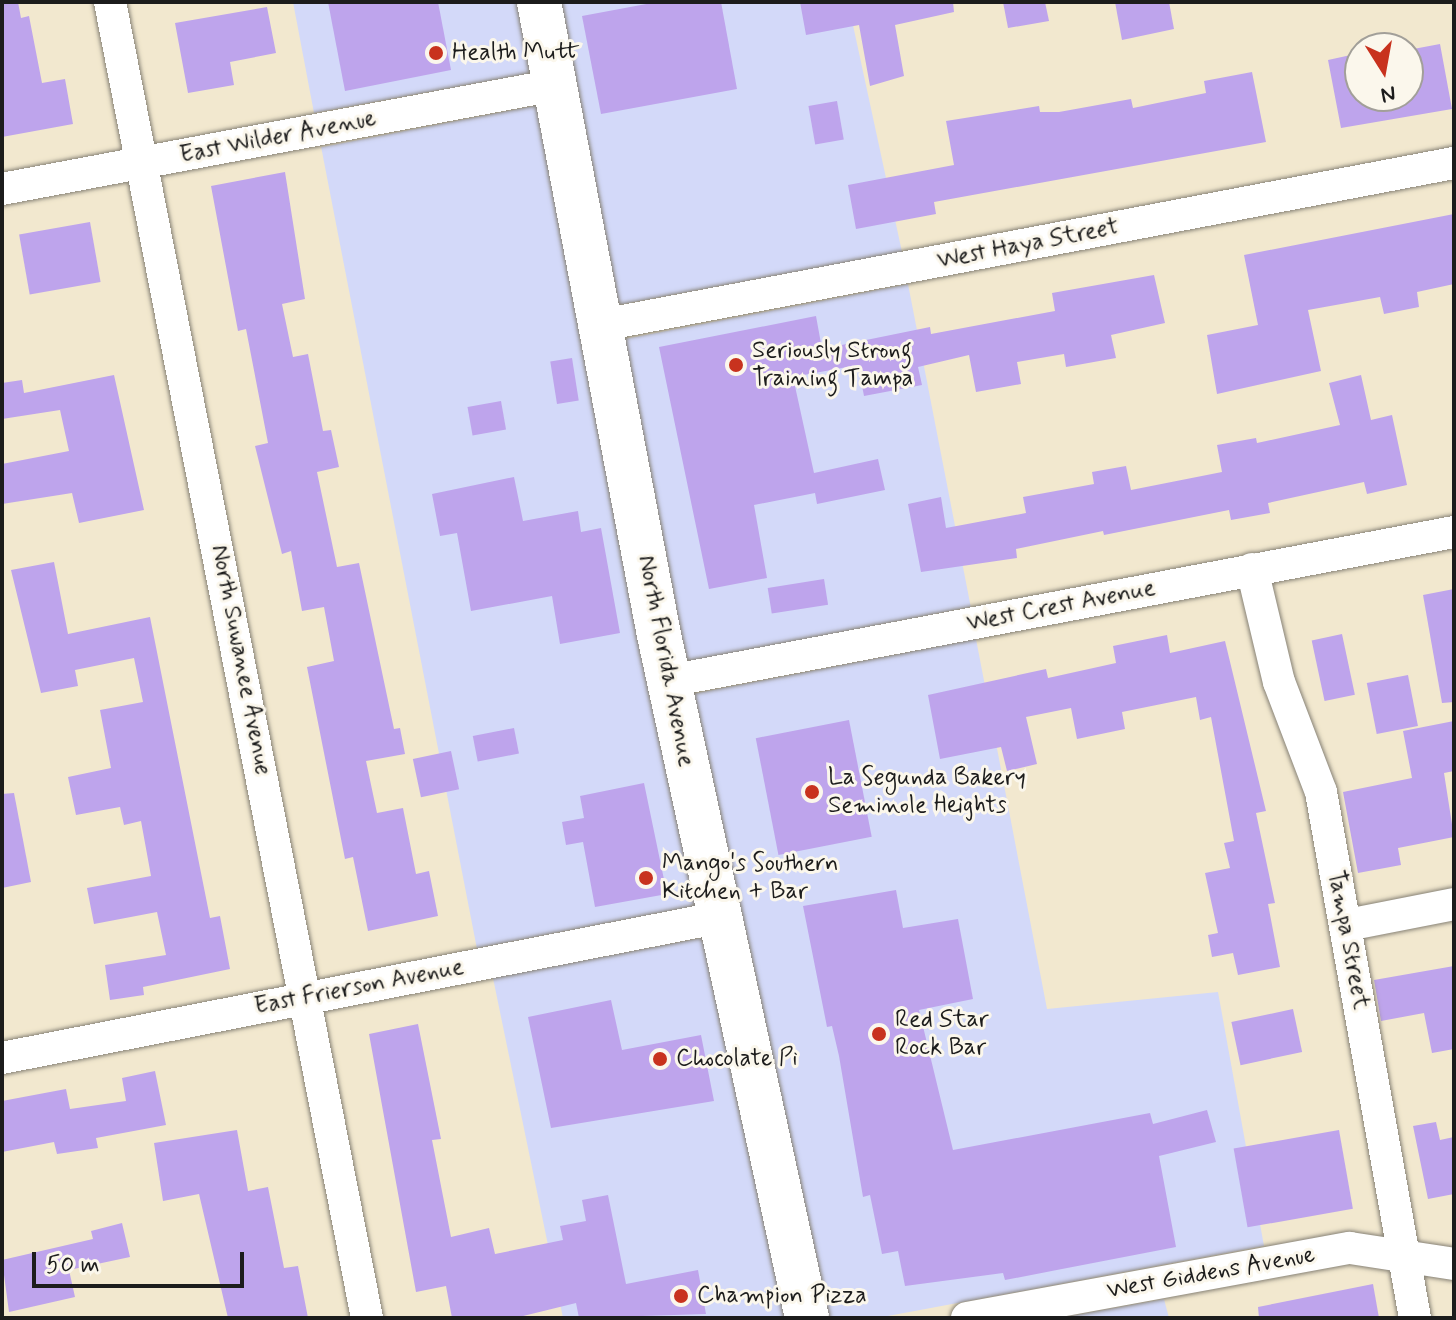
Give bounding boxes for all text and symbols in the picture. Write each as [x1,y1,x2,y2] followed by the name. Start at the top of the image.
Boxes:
[1344,32,1424,112] north arrow
[452,39,580,67] place label: Health Mutt
[427,44,445,62] marker: Health Mutt
[1378,78,1398,109] text: N
[179,104,377,170] street label: East Wilder Avenue
[936,212,1120,276] street label: West Haya Street
[752,337,912,393] place label: Seriously Strong Training Tampa
[727,356,745,374] marker: Seriously Strong Training Tampa
[204,541,278,779] street label: North Suwanee Avenue
[631,553,701,769] street label: North Florida Avenue
[964,574,1158,638] street label: West Crest Avenue
[828,764,1032,820] place label: La Segunda Bakery Seminole Heights
[803,783,821,801] marker: La Segunda Bakery Seminole Heights
[662,850,839,906] place label: Mango's Southern Kitchen + Bar
[1320,868,1376,1012] street label: Tampa Street
[637,869,655,887] marker: Mango's Southern Kitchen + Bar
[251,952,467,1022] street label: East Frierson Avenue
[895,1006,986,1062] place label: Red Star Rock Bar
[870,1025,888,1043] marker: Red Star Rock Bar
[676,1045,798,1073] place label: Chocolate Pi
[651,1050,669,1068] marker: Chocolate Pi
[36,1236,248,1286] scale bar
[1102,1240,1320,1306] street label: West Giddens Avenue
[46,1250,100,1281] text: 50 m
[697,1282,865,1310] place label: Champion Pizza
[672,1287,690,1305] marker: Champion Pizza

